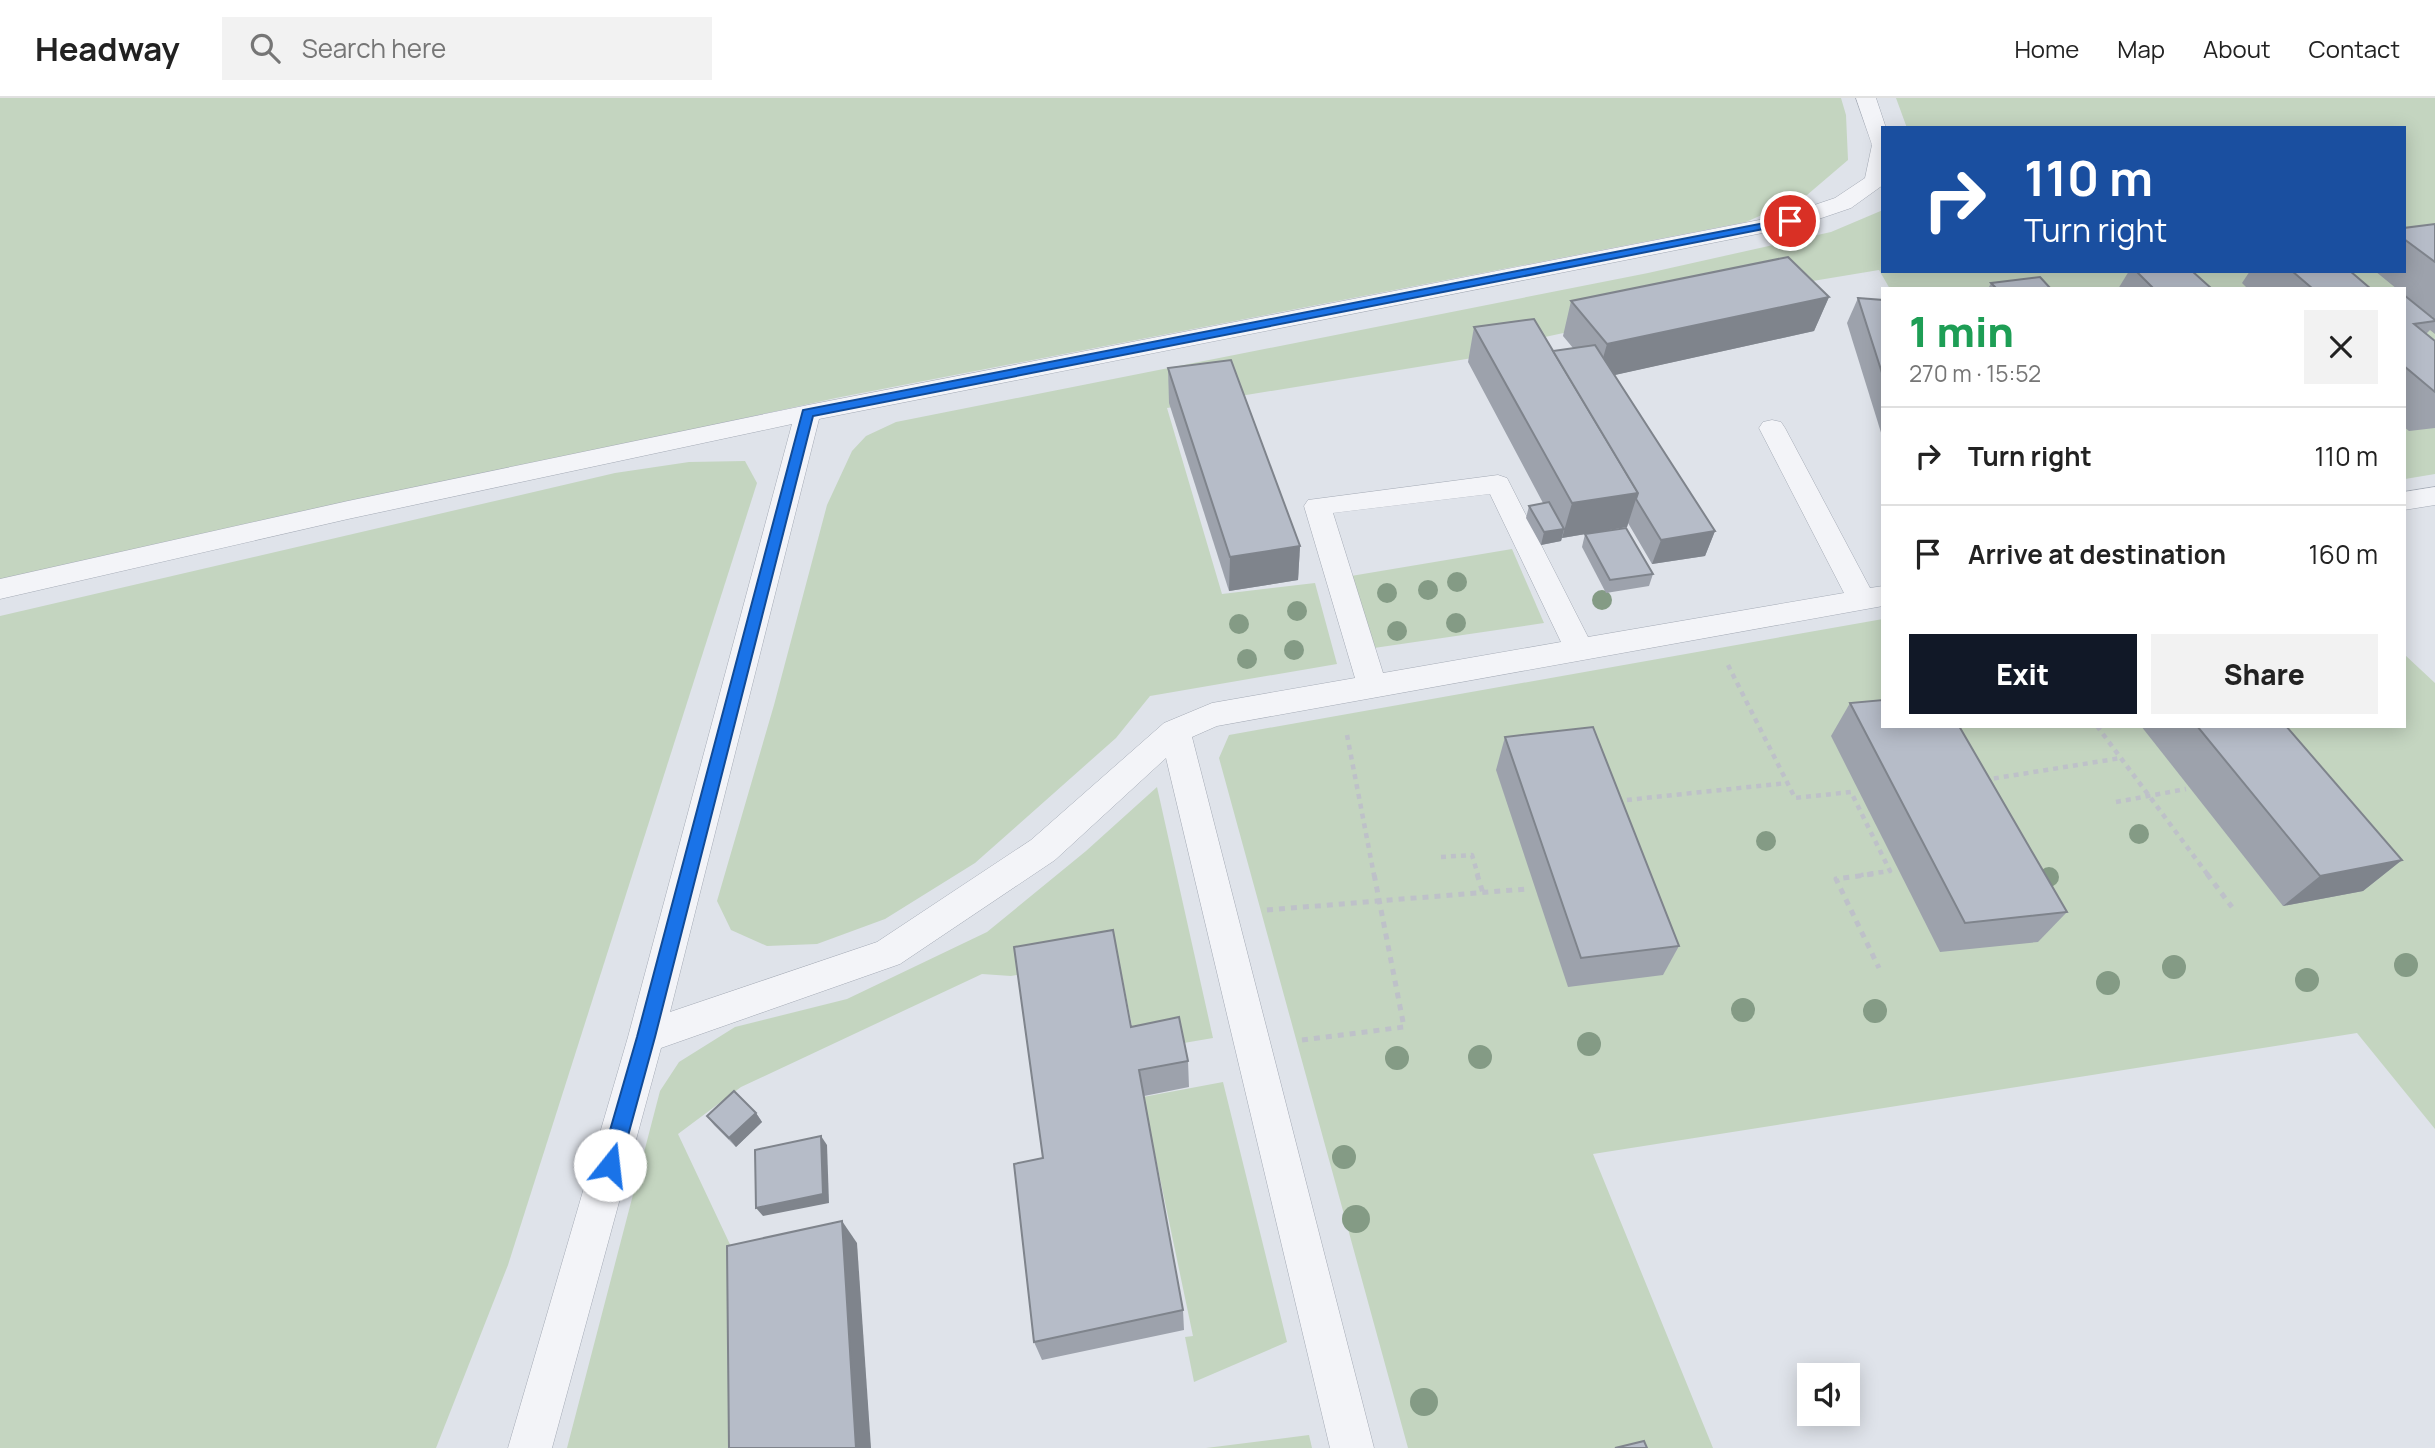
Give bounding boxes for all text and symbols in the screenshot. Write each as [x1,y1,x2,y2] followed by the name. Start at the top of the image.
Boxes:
[222,17,712,80] search box
[35,26,180,71] text: Headway
[246,29,284,67] icon: search
[302,30,446,66] text: Search here
[2014,32,2079,65] text: Home
[2117,32,2165,65] text: Map
[2203,32,2271,65] text: About
[2309,32,2400,65] text: Contact
[2024,144,2153,211] text: 110 m
[1909,154,2000,245] icon: right
[1760,191,1820,251] pin
[1771,202,1809,240] icon: arrive
[2024,208,2167,252] text: Turn right
[1909,302,2014,360] text: 1 min
[2304,310,2378,384] button: close
[1909,357,2041,389] text: 270 m · 15:52
[1909,437,1947,475] icon: right
[1968,438,2092,474] text: Turn right
[2315,438,2378,474] text: 110 m
[1909,535,1947,573] icon: arrive
[1968,536,2226,572] text: Arrive at destination
[2309,536,2378,572] text: 160 m
[1909,634,2137,714] button: Exit
[2151,634,2378,714] button: Share
[573,1128,647,1202] position arrow
[1797,1363,1860,1426] map controls
[1797,1363,1860,1426] button: sound

